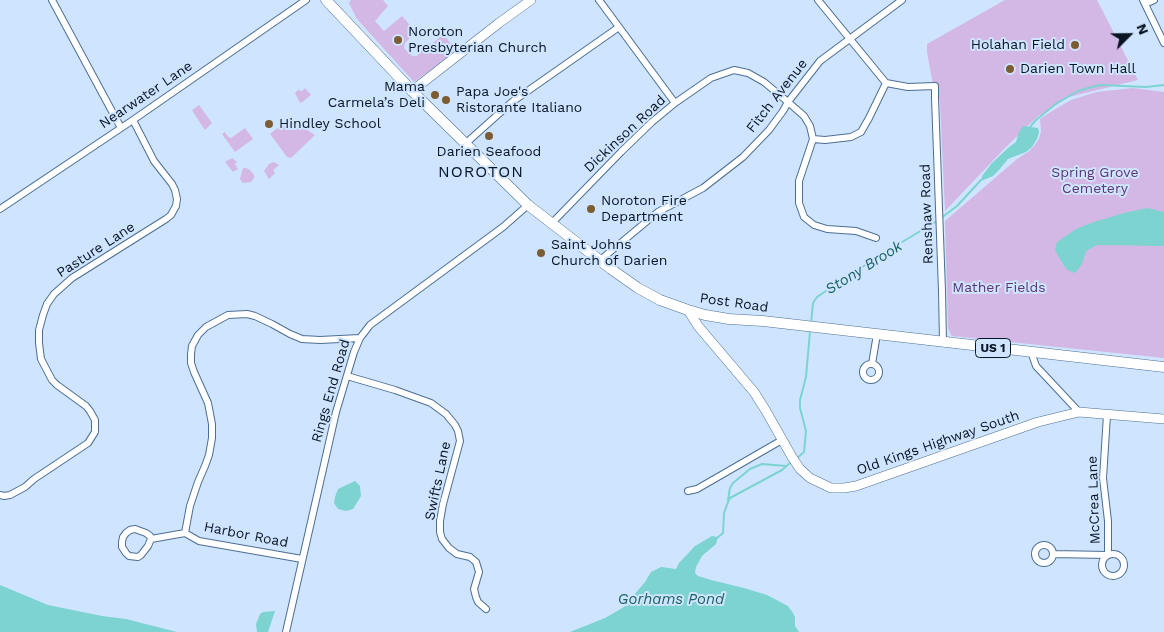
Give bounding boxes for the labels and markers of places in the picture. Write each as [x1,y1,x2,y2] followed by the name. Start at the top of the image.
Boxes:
[408,24,547,56] place label: Noroton Presbyterian Church
[392,34,404,46] marker: Noroton Presbyterian Church
[971,37,1065,53] place label: Holahan Field
[1069,39,1081,51] marker: Holahan Field
[1020,61,1136,77] place label: Darien Town Hall
[1004,63,1016,75] marker: Darien Town Hall
[328,79,425,111] place label: Mama Carmela’s Deli
[456,84,582,116] place label: Papa Joe's Ristorante Italiano
[429,89,441,101] marker: Mama Carmela’s Deli
[440,94,452,106] marker: Papa Joe's Ristorante Italiano
[279,116,381,132] place label: Hindley School
[263,118,275,130] marker: Hindley School
[483,130,495,142] marker: Darien Seafood
[437,144,541,160] place label: Darien Seafood
[601,193,687,226] place label: Noroton Fire Department
[585,203,597,215] marker: Noroton Fire Department
[551,237,667,270] place label: Saint Johns Church of Darien
[535,247,547,259] marker: Saint Johns Church of Darien

